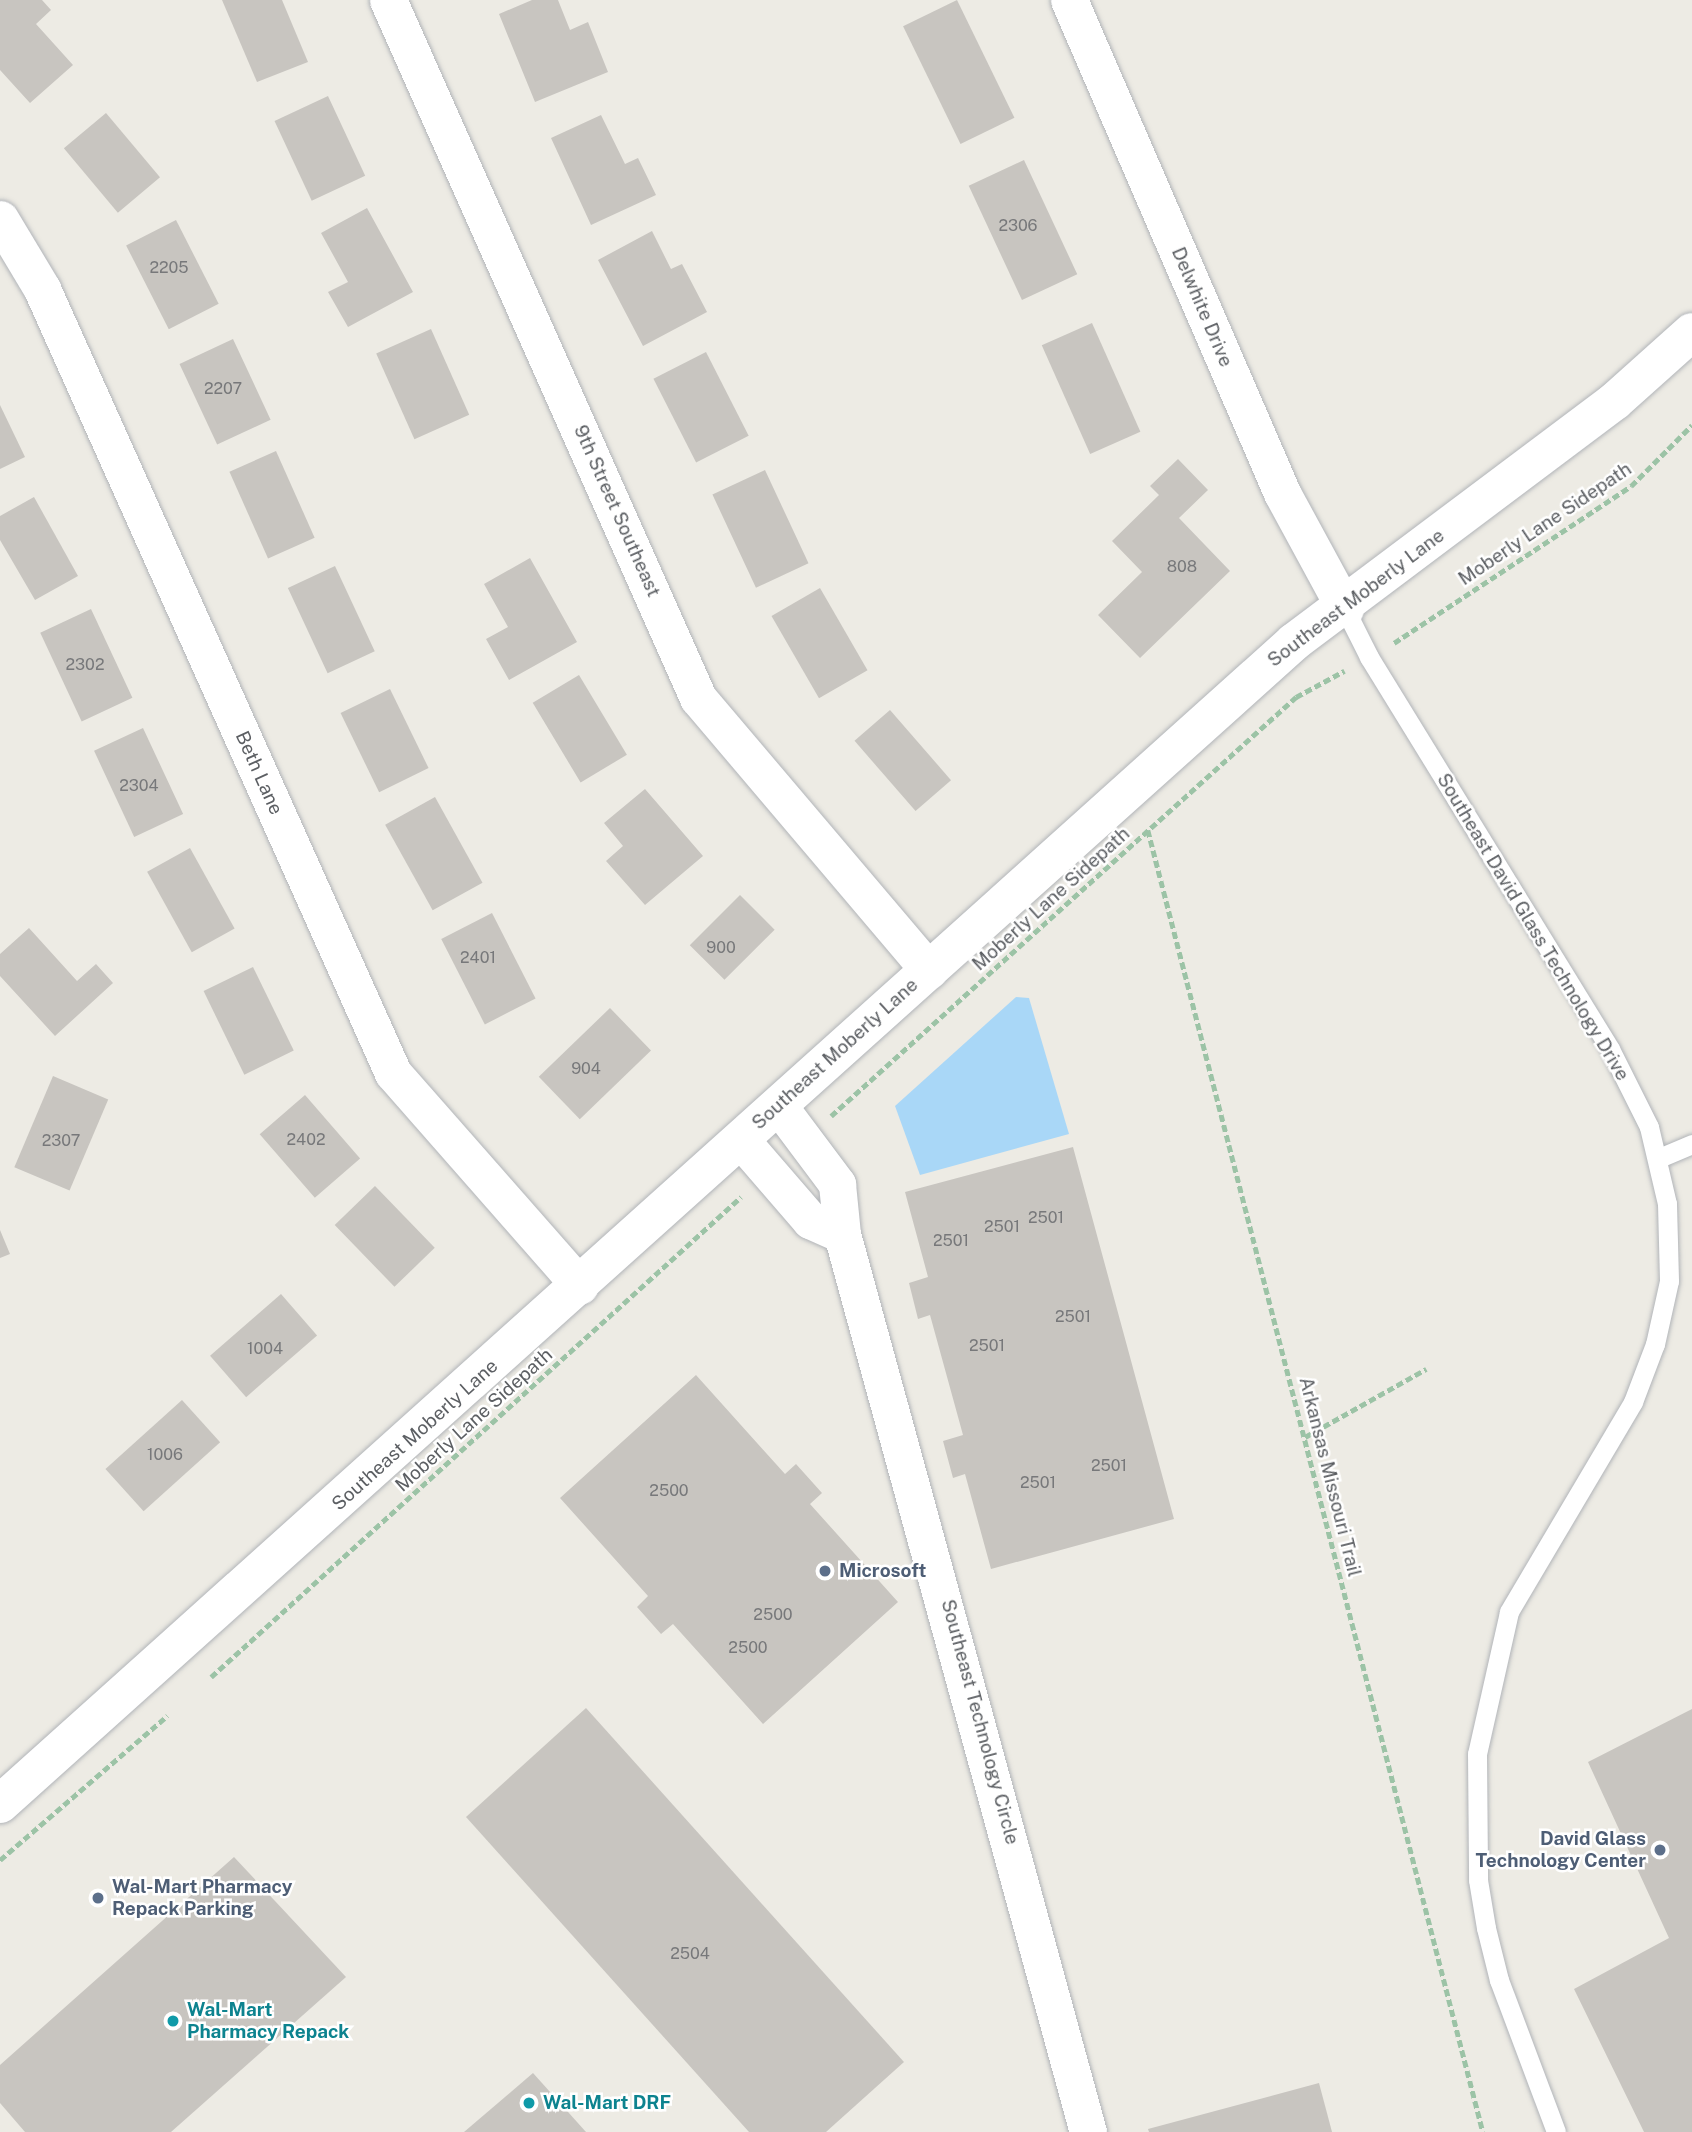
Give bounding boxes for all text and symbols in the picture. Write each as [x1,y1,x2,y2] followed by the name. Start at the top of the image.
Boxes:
[998,216,1038,236] house number: 2306
[1167,244,1237,370] street label: Delwhite Drive
[149,258,189,278] house number: 2205
[204,379,242,399] house number: 2207
[569,422,665,600] street label: 9th Street Southeast
[1454,458,1636,590] street label: Moberly Lane Sidepath
[1263,524,1449,672] street label: Southeast Moberly Lane
[1167,557,1197,577] house number: 808
[66,655,104,675] house number: 2302
[230,728,288,818] street label: Beth Lane
[1432,769,1634,1085] street label: Southeast David Glass Technology Drive
[119,776,159,796] house number: 2304
[968,822,1134,976] street label: Moberly Lane Sidepath
[706,938,736,958] house number: 900
[460,948,496,968] house number: 2401
[747,974,923,1134] street label: Southeast Moberly Lane
[571,1059,601,1079] house number: 904
[287,1130,325,1150] house number: 2402
[42,1131,80,1151] house number: 2307
[1028,1208,1064,1228] house number: 2501
[984,1217,1020,1237] house number: 2501
[933,1231,969,1251] house number: 2501
[1055,1307,1091,1327] house number: 2501
[969,1336,1005,1356] house number: 2501
[247,1339,283,1359] house number: 1004
[391,1343,557,1497] street label: Moberly Lane Sidepath
[327,1355,503,1515] street label: Southeast Moberly Lane
[1294,1375,1366,1579] street label: Arkansas Missouri Trail
[147,1445,183,1465] house number: 1006
[1091,1456,1127,1476] house number: 2501
[1020,1473,1056,1493] house number: 2501
[649,1481,689,1501] house number: 2500
[839,1560,926,1582] place label: Microsoft
[817,1563,833,1579] marker: Microsoft
[936,1597,1024,1847] street label: Southeast Technology Circle
[753,1605,793,1625] house number: 2500
[728,1638,768,1658] house number: 2500
[1475,1828,1646,1872] place label: David Glass Technology Center
[1652,1842,1668,1858] marker: David Glass Technology Center
[112,1876,292,1920] place label: Wal-Mart Pharmacy Repack Parking
[90,1890,106,1906] marker: Wal-Mart Pharmacy Repack Parking
[670,1944,710,1964] house number: 2504
[187,1999,349,2043] place label: Wal-Mart Pharmacy Repack
[165,2013,181,2029] marker: Wal-Mart Pharmacy Repack
[543,2092,671,2114] place label: Wal-Mart DRF
[521,2095,537,2111] marker: Wal-Mart DRF

